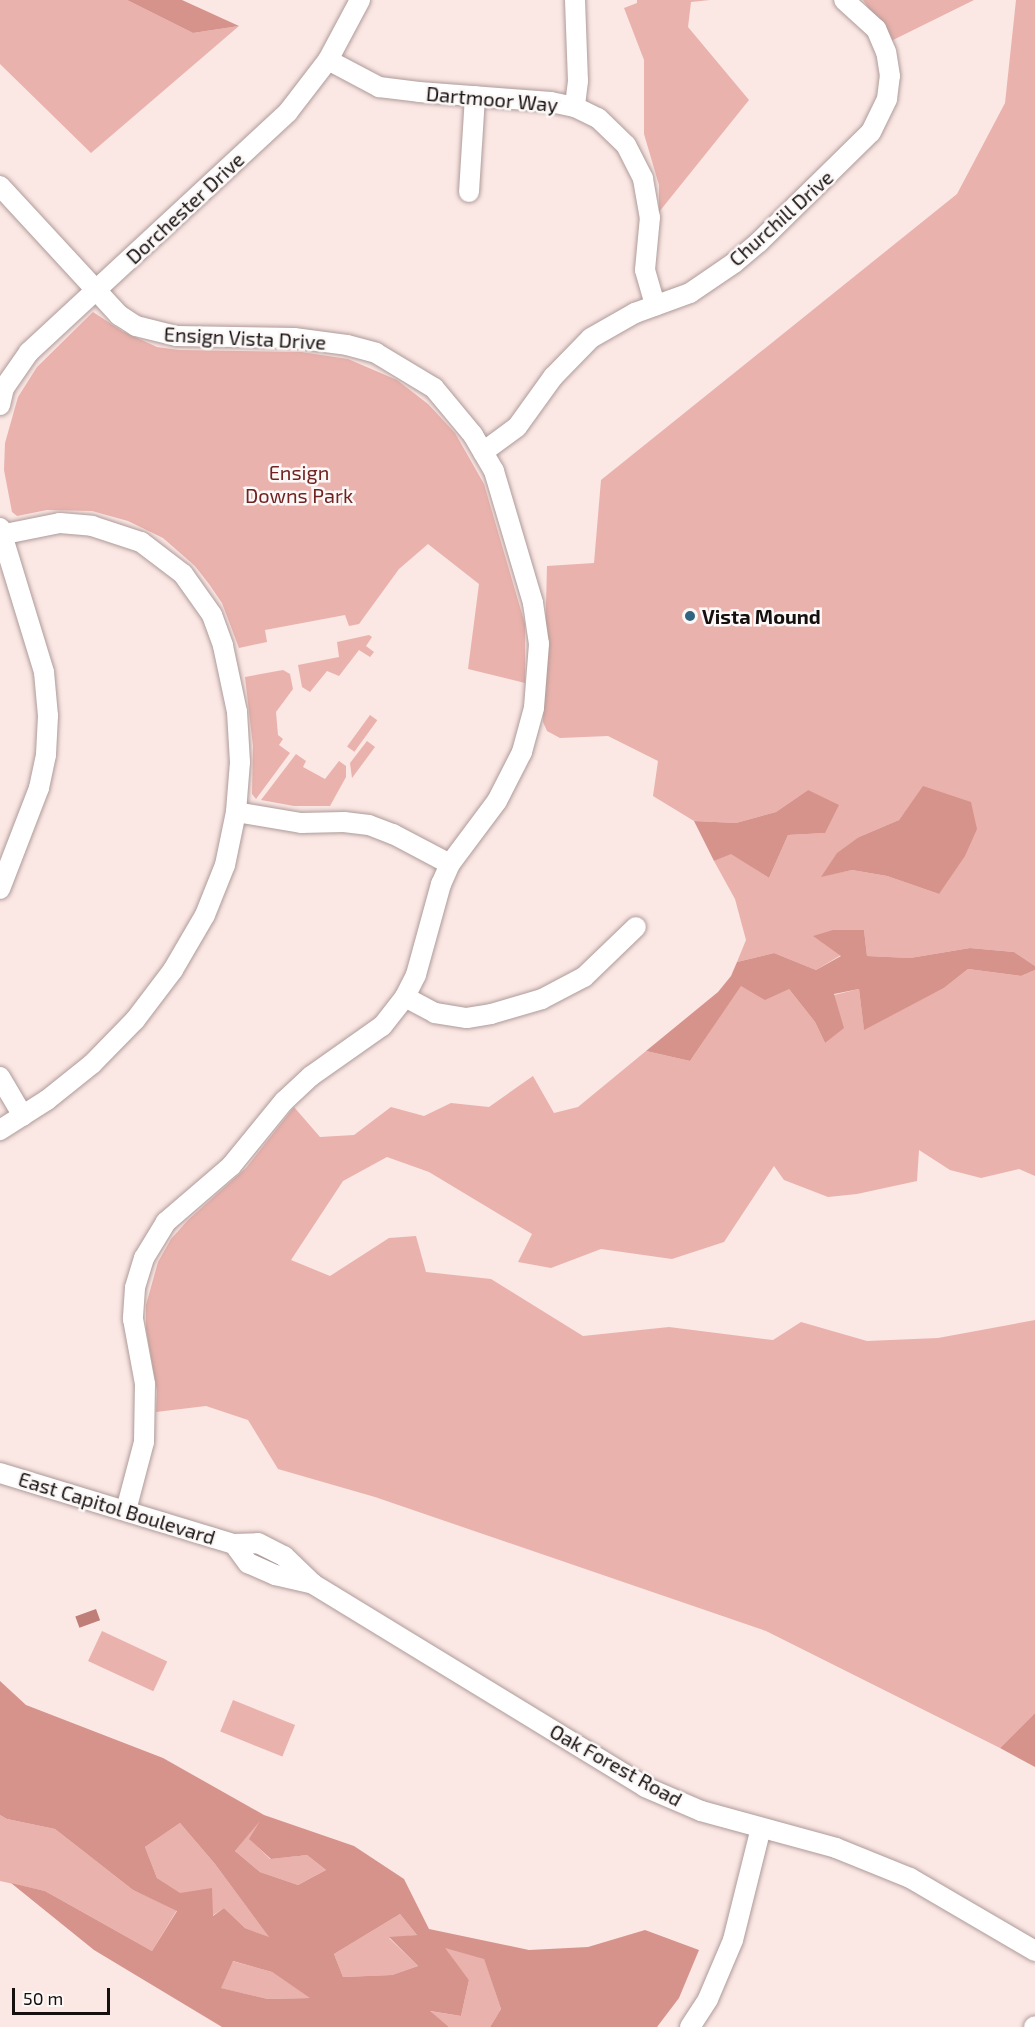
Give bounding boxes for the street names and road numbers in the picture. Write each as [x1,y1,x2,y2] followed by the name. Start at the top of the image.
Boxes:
[425,81,559,117] street label: Dartmoor Way
[121,147,249,269] street label: Dorchester Drive
[724,165,838,271] street label: Churchill Drive
[163,322,327,354] street label: Ensign Vista Drive
[15,1467,219,1549] street label: East Capitol Boulevard
[546,1719,686,1811] street label: Oak Forest Road

